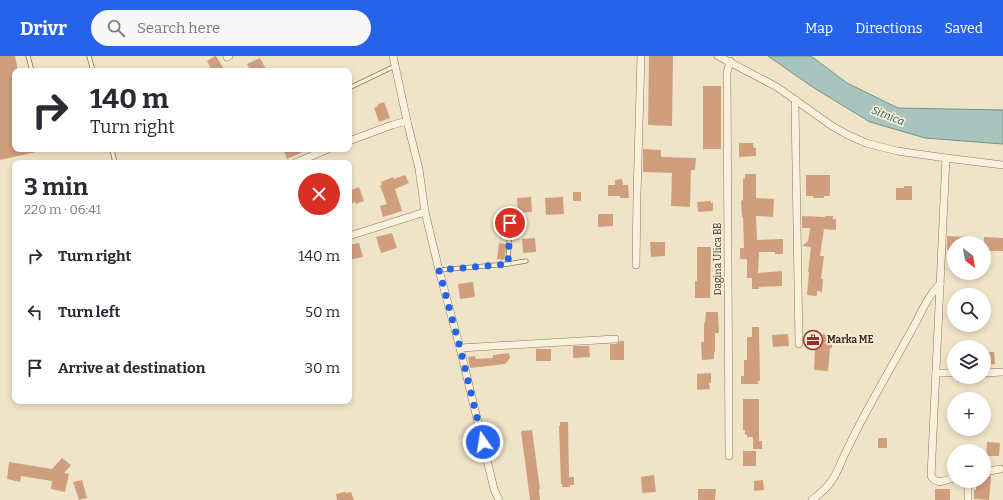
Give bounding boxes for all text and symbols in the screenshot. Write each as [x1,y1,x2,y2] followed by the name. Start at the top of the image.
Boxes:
[91,10,371,46] search box
[20,17,67,40] text: Drivr
[105,17,127,39] icon: search
[137,19,220,37] text: Search here
[805,20,833,37] text: Map
[855,20,923,37] text: Directions
[945,20,983,37] text: Saved
[90,82,169,115] text: 140 m
[24,84,76,136] icon: right
[870,104,906,128] water label: Sitnica
[90,116,175,138] text: Turn right
[24,173,88,201] text: 3 min
[298,173,340,215] button: close
[24,202,101,217] text: 220 m · 06:41
[493,206,527,240] pin
[499,212,521,234] icon: arrive
[712,222,724,296] street label: Dagina Ulica BB
[947,236,991,280] north arrow
[947,236,991,488] map controls
[24,245,46,267] icon: right
[58,247,131,265] text: Turn right
[298,247,340,265] text: 140 m
[947,288,991,332] button: search
[24,301,46,323] icon: left
[58,303,120,321] text: Turn left
[305,303,340,321] text: 50 m
[802,329,824,351] office icon: Marka ME
[827,334,874,346] place label: Marka ME
[947,340,991,384] button: layers
[24,357,46,379] icon: arrive
[58,359,205,377] text: Arrive at destination
[305,359,340,377] text: 30 m
[947,392,991,436] button: +
[462,421,504,463] position arrow
[947,444,991,488] button: −

